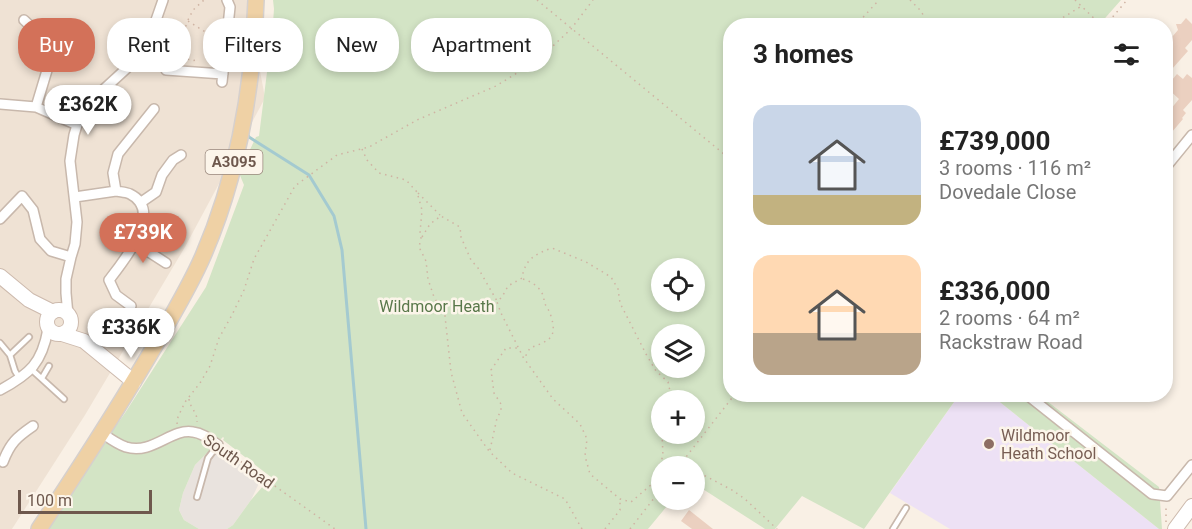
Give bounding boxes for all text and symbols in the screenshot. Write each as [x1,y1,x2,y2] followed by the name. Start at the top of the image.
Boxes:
[18,18,95,72] chip: Buy
[107,18,191,72] chip: Rent
[203,18,303,72] chip: Filters
[315,18,399,72] chip: New
[411,18,552,72] chip: Apartment
[1110,38,1143,71] icon: filters
[753,39,854,69] text: 3 homes
[46,85,130,136] pin: £362K
[58,92,118,116] text: £362K
[939,126,1050,156] text: £739,000
[801,129,873,201] icon: home
[206,150,262,174] road number: A3095
[939,156,1091,180] text: 3 rooms · 116 m²
[939,180,1076,204] text: Dovedale Close
[101,213,185,264] pin: £739K
[113,220,173,244] text: £739K
[651,258,705,510] map controls
[651,258,705,312] button: locate
[939,276,1050,306] text: £336,000
[801,279,873,351] icon: home
[379,297,495,316] park label: Wildmoor Heath
[939,306,1080,330] text: 2 rooms · 64 m²
[89,308,173,359] pin: £336K
[101,315,161,339] text: £336K
[651,324,705,378] button: layers
[939,330,1083,354] text: Rackstraw Road
[651,390,705,444] button: +
[1001,426,1096,463] place label: Wildmoor Heath School
[200,430,278,493] street label: South Road
[982,437,996,451] marker: Wildmoor Heath School
[651,456,705,510] button: −
[18,487,152,514] scale bar
[27,491,72,510] text: 100 m

